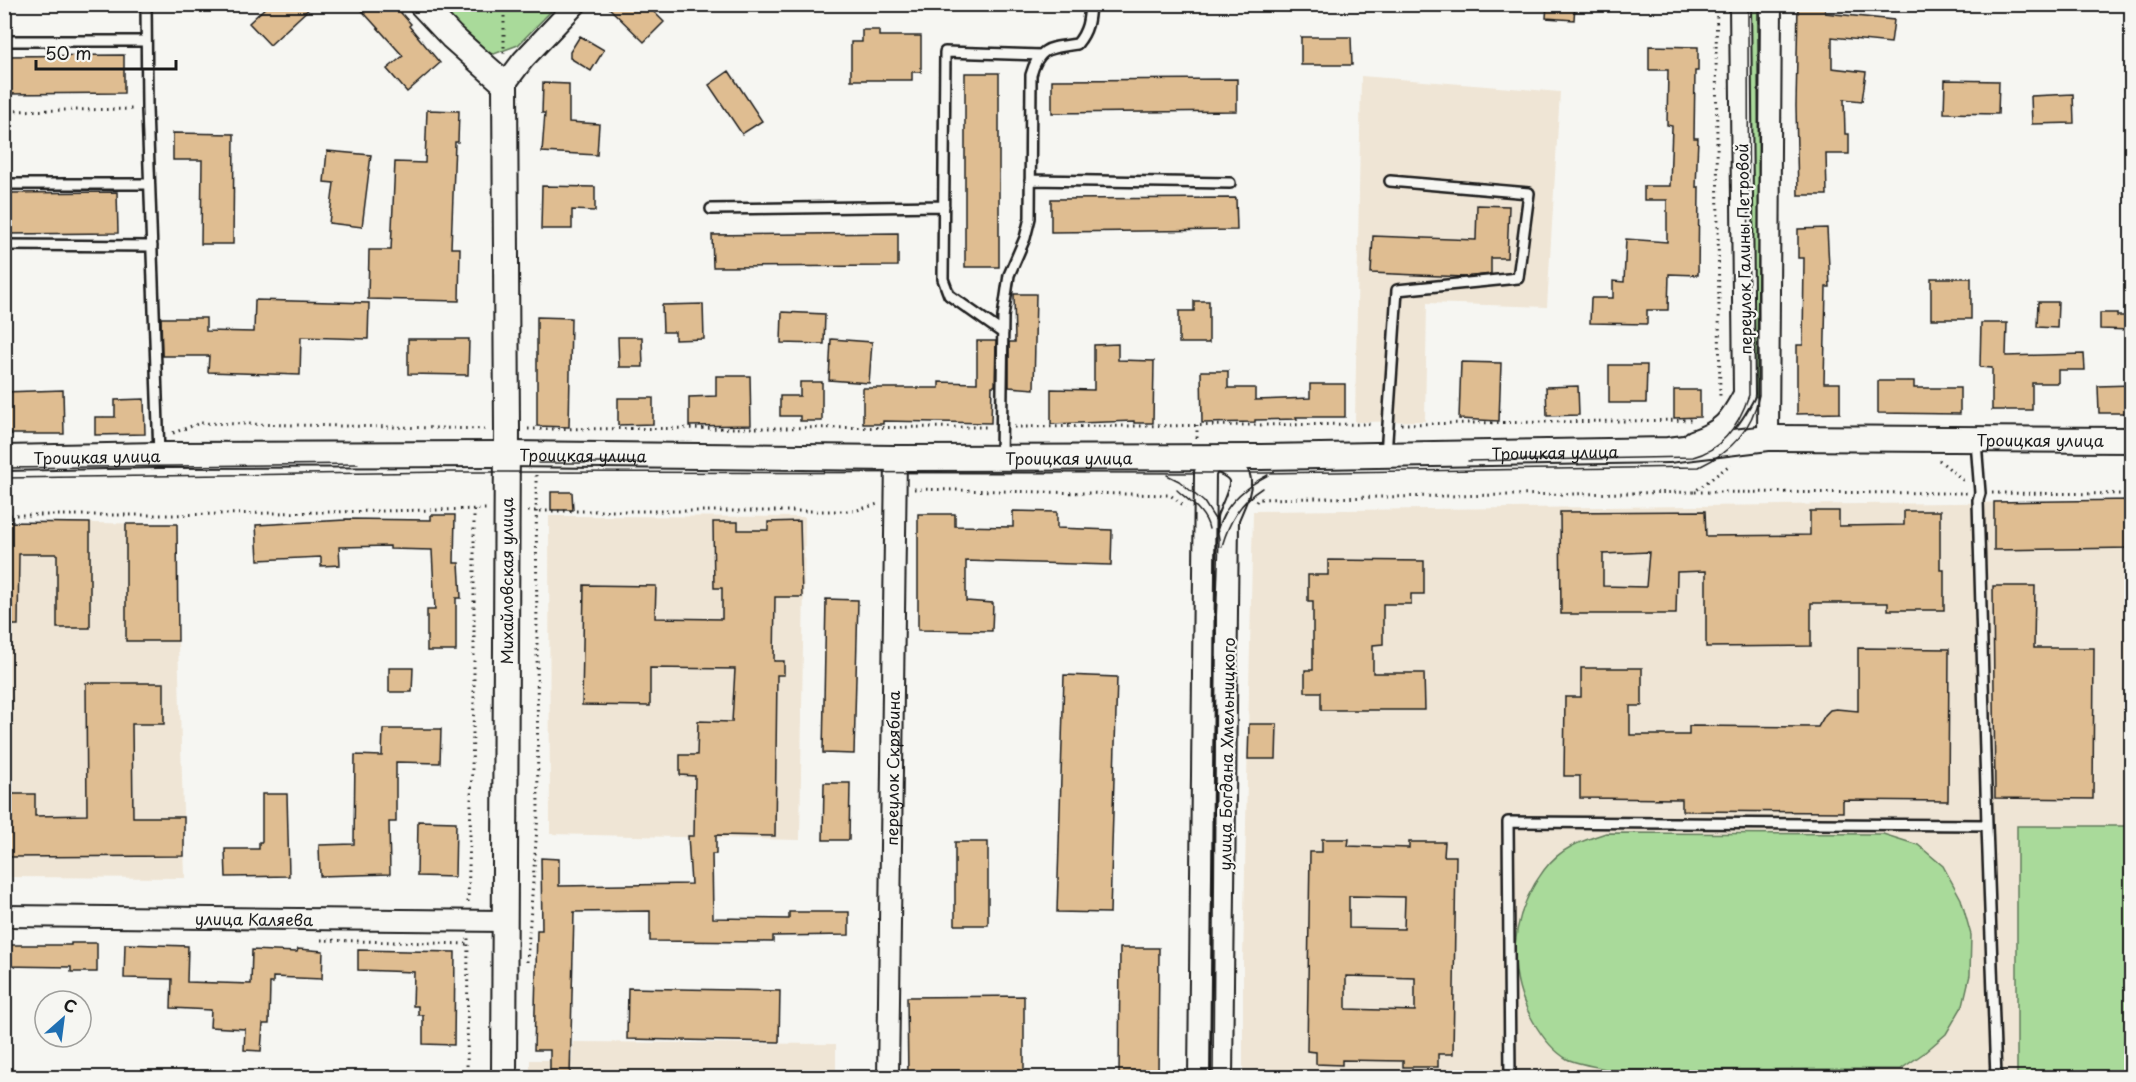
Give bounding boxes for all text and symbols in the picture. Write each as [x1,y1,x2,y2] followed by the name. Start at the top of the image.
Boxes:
[36,33,176,71] scale bar
[45,39,92,66] text: 50 m
[1729,143,1757,355] street label: переулок Галины Петровой
[1977,427,2104,452] street label: Троицкая улица
[1491,439,1619,465] street label: Троицкая улица
[519,442,647,467] street label: Троицкая улица
[33,443,161,469] street label: Троицкая улица
[1005,445,1133,470] street label: Троицкая улица
[494,497,518,665] street label: Михайловская улица
[1212,637,1240,871] street label: улица Богдана Хмельницкого
[879,690,905,846] street label: переулок Скрябина
[195,906,313,931] street label: улица Каляева
[33,989,93,1049] north arrow
[60,991,81,1018] text: С

